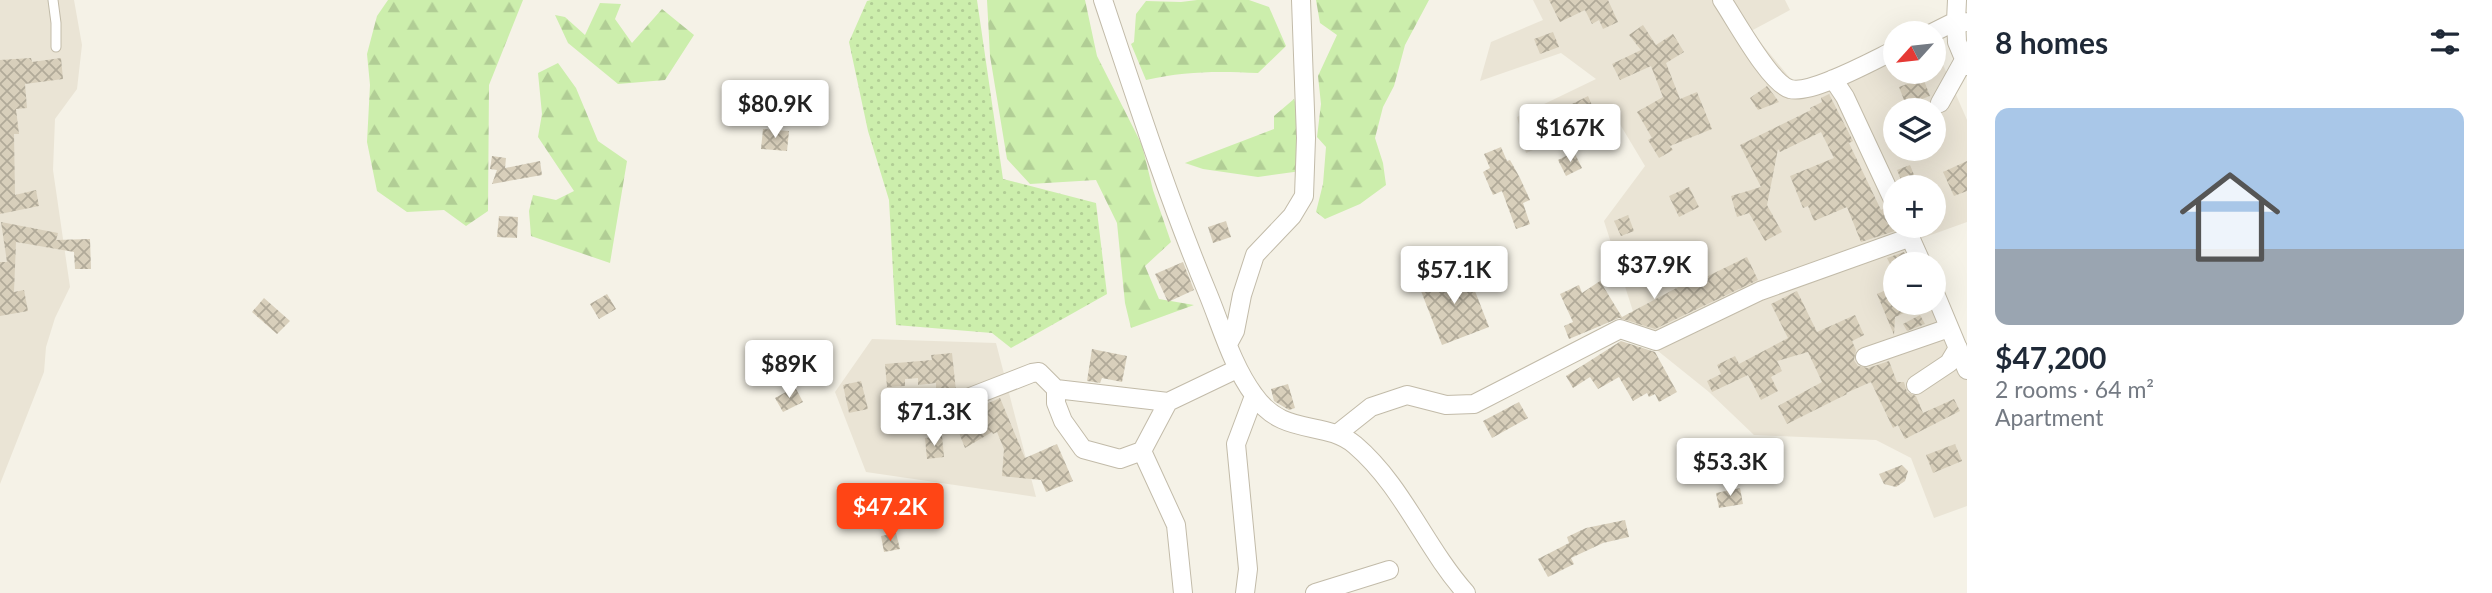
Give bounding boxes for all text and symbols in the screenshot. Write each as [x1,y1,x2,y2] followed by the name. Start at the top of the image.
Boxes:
[1883,21,1946,84] north arrow
[1883,21,1946,315] map controls
[2426,23,2464,61] icon: filters
[1995,24,2108,60] text: 8 homes
[718,80,832,140] pin: $80.9K
[738,89,812,117] text: $80.9K
[1883,98,1946,161] button: layers
[1521,104,1619,164] pin: $167K
[1535,113,1605,141] text: $167K
[2167,154,2293,280] icon: home
[1883,175,1946,238] button: +
[1597,242,1711,301] pin: $37.9K
[1397,246,1511,306] pin: $57.1K
[1617,250,1691,278] text: $37.9K
[1883,252,1946,315] button: −
[1417,255,1491,283] text: $57.1K
[1995,339,2106,375] text: $47,200
[748,340,830,400] pin: $89K
[761,349,817,377] text: $89K
[1995,375,2154,403] text: 2 rooms · 64 m²
[877,388,991,448] pin: $71.3K
[897,397,971,425] text: $71.3K
[1995,403,2103,431] text: Apartment
[1673,438,1787,498] pin: $53.3K
[1693,447,1767,475] text: $53.3K
[833,484,947,543] pin: $47.2K
[853,492,927,520] text: $47.2K

